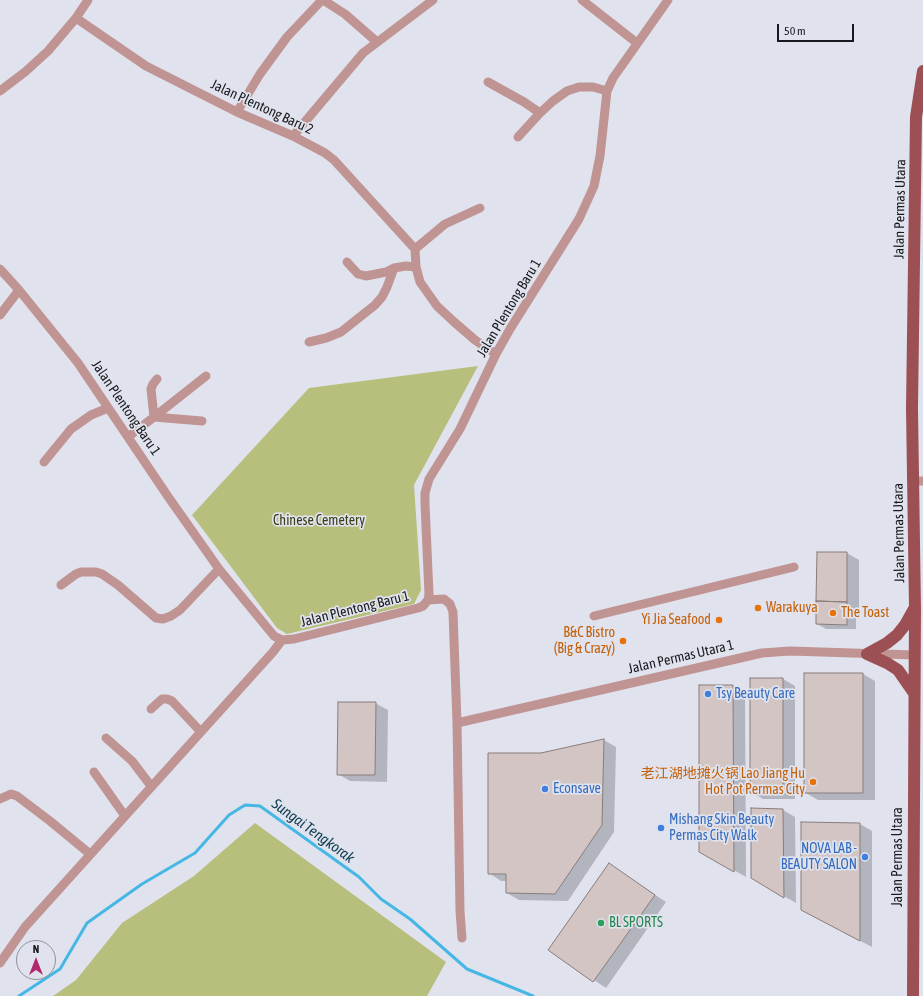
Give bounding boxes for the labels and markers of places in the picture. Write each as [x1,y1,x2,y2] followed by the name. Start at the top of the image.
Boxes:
[766,600,818,616] place label: Warakuya
[753,603,763,613] marker: Warakuya
[841,605,889,621] place label: The Toast
[828,608,838,618] marker: The Toast
[642,612,711,628] place label: Yi Jia Seafood
[714,615,724,625] marker: Yi Jia Seafood
[554,625,615,658] place label: B&C Bistro (Big & Crazy)
[618,636,628,646] marker: B&C Bistro (Big & Crazy)
[716,686,795,702] place label: Tsy Beauty Care
[703,689,713,699] marker: Tsy Beauty Care
[641,766,805,798] place label: 老江湖地摊火锅 Lao Jiang Hu Hot Pot Permas City
[808,777,818,787] marker: 老江湖地摊火锅 Lao Jiang Hu Hot Pot Permas City
[553,781,601,797] place label: Econsave
[540,784,550,794] marker: Econsave
[669,812,774,844] place label: Mishang Skin Beauty Permas City Walk
[656,823,666,833] marker: Mishang Skin Beauty Permas City Walk
[781,841,857,874] place label: NOVA LAB - BEAUTY SALON
[860,852,870,862] marker: NOVA LAB - BEAUTY SALON
[609,915,663,931] place label: BL SPORTS
[596,918,606,928] marker: BL SPORTS

